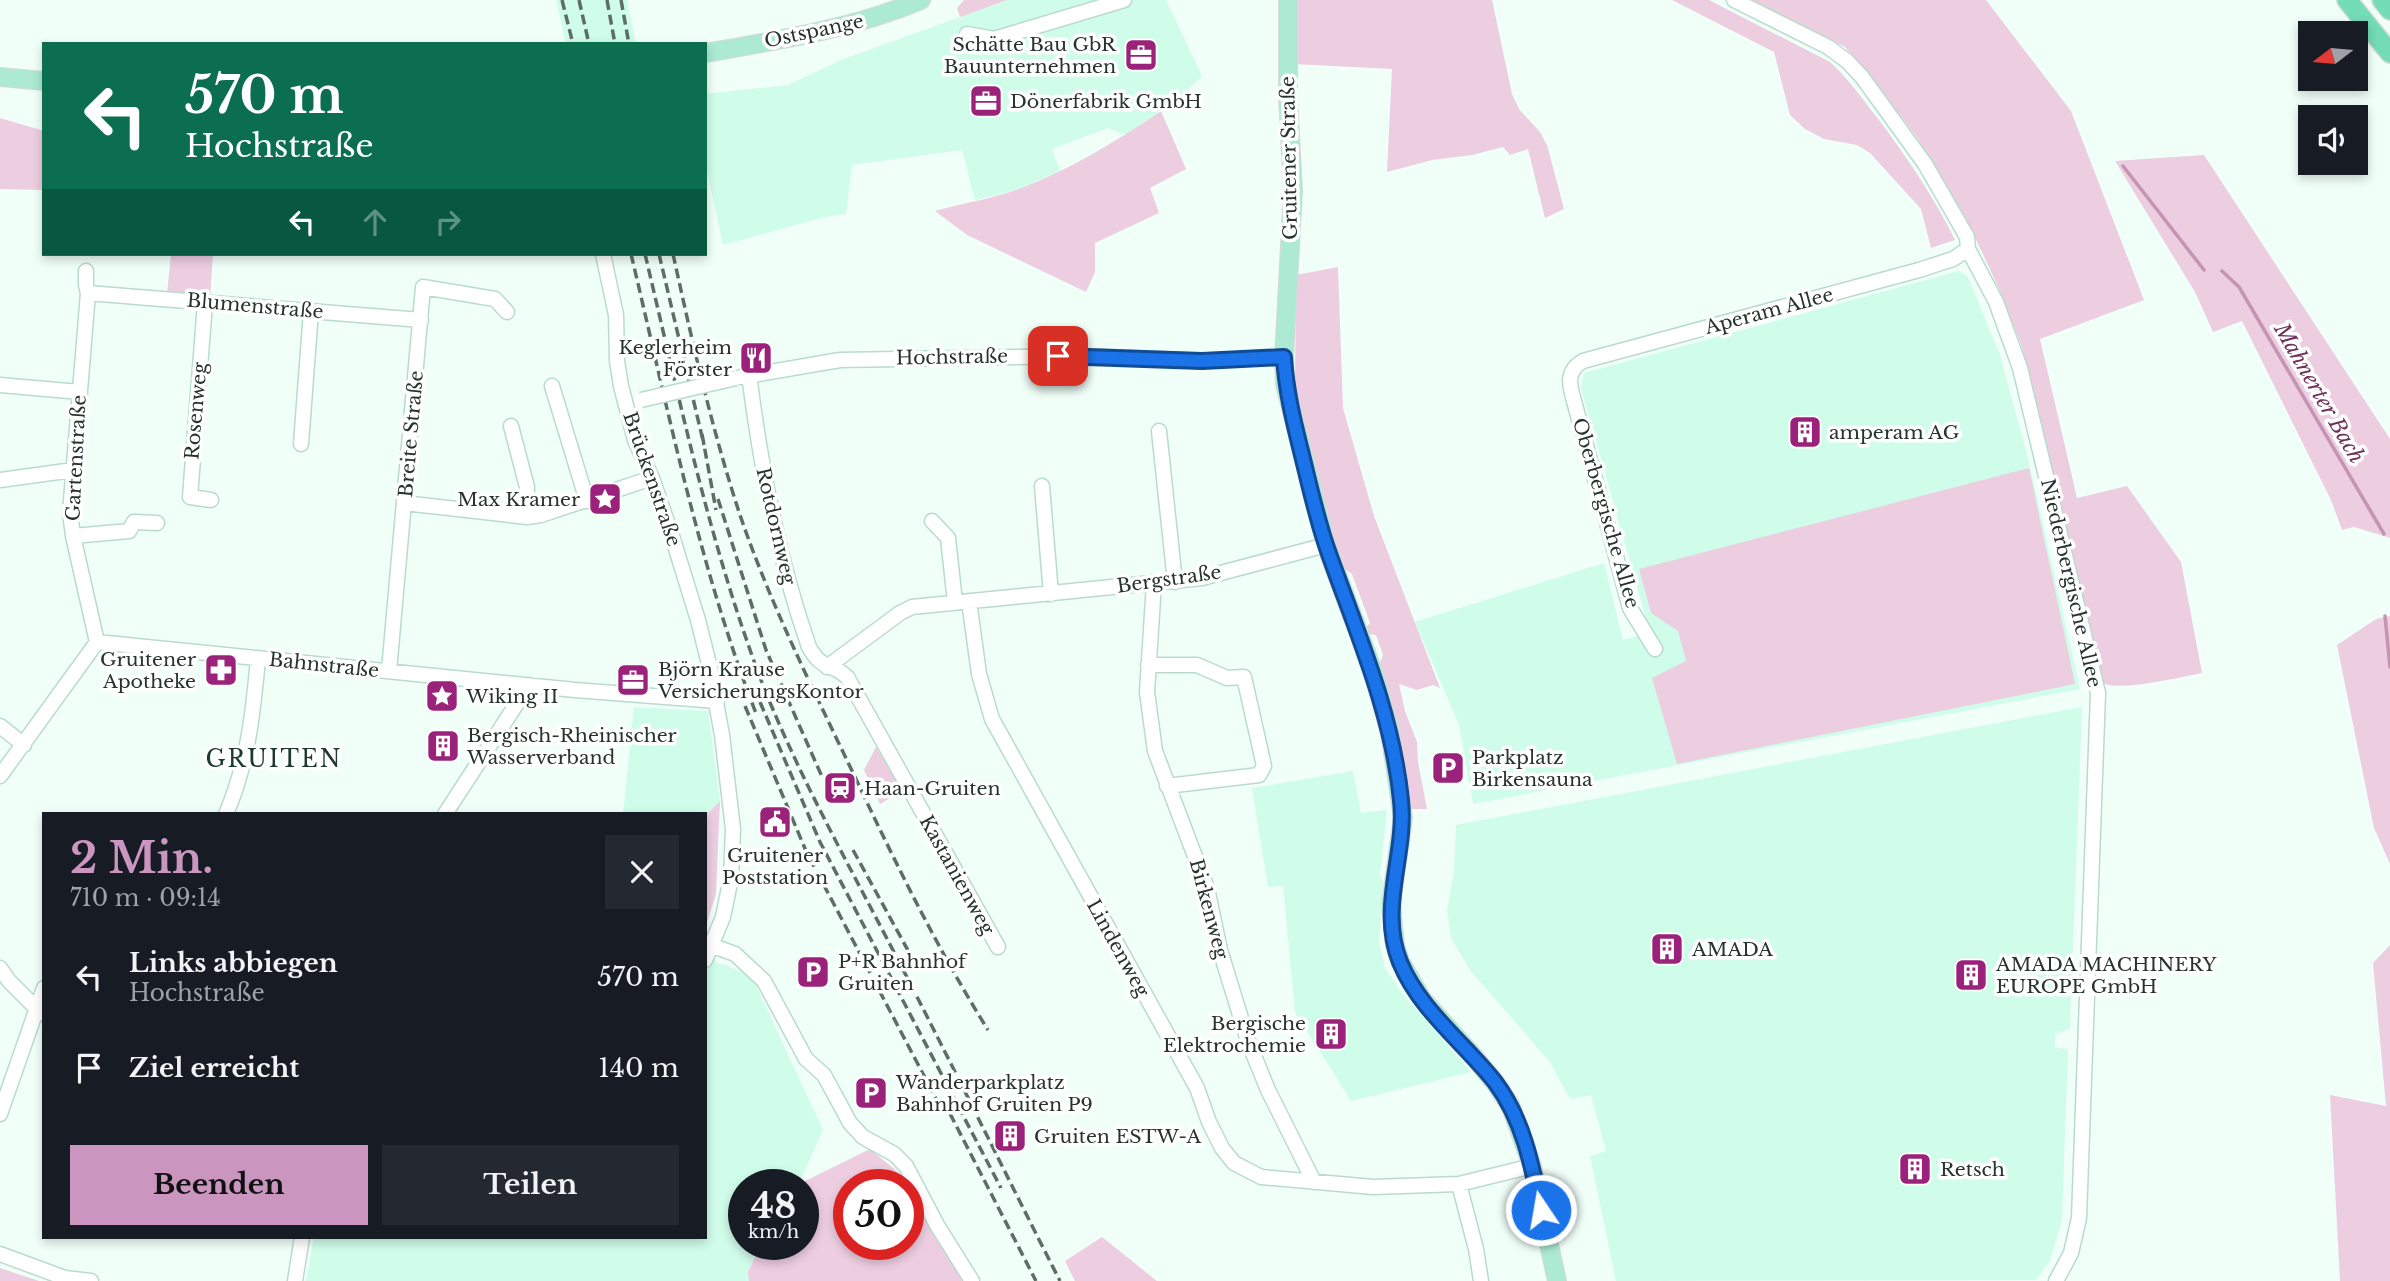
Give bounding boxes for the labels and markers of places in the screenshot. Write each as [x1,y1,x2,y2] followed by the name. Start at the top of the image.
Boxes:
[944,33,1117,78] place label: Schätte Bau GbR Bauunternehmen
[1122,36,1160,74] office icon: Schätte Bau GbR Bauunternehmen
[967,82,1005,120] office icon: Dönerfabrik GmbH
[1010,90,1202,113] place label: Dönerfabrik GmbH
[1028,326,1088,386] pin
[618,336,732,381] place label: Keglerheim Förster
[737,339,775,377] restaurant icon: Keglerheim Förster
[1786,413,1824,451] building icon: amperam AG
[1829,421,1960,444] place label: amperam AG
[586,480,624,518] place icon: Max Kramer
[457,488,580,511] place label: Max Kramer
[100,648,196,693] place label: Gruitener Apotheke
[202,651,240,689] pharmacy icon: Gruitener Apotheke
[657,658,864,703] place label: Björn Krause VersicherungsKontor
[614,661,652,699] office icon: Björn Krause VersicherungsKontor
[423,677,461,715] place icon: Wiking II
[465,685,558,708] place label: Wiking II
[466,724,677,769] place label: Bergisch-Rheinischer Wasserverband
[424,727,462,765] building icon: Bergisch-Rheinischer Wasserverband
[1472,746,1593,791] place label: Parkplatz Birkensauna
[1429,749,1467,787] parking icon: Parkplatz Birkensauna
[821,769,859,807] station icon: Haan-Gruiten
[864,777,1000,800] place label: Haan-Gruiten
[756,803,794,841] public building icon: Gruitener Poststation
[722,844,828,889] place label: Gruitener Poststation
[1648,930,1686,968] building icon: AMADA
[1691,938,1773,961] place label: AMADA
[838,950,968,995] place label: P+R Bahnhof Gruiten
[794,953,832,991] parking icon: P+R Bahnhof Gruiten
[1995,953,2217,998] place label: AMADA MACHINERY EUROPE GmbH
[1952,956,1990,994] building icon: AMADA MACHINERY EUROPE GmbH
[1163,1012,1306,1057] place label: Bergische Elektrochemie
[1312,1015,1350,1053] building icon: Bergische Elektrochemie
[895,1071,1093,1116] place label: Wanderparkplatz Bahnhof Gruiten P9
[852,1074,890,1112] parking icon: Wanderparkplatz Bahnhof Gruiten P9
[991,1117,1029,1155] building icon: Gruiten ESTW-A
[1034,1125,1202,1148] place label: Gruiten ESTW-A
[1896,1150,1934,1188] building icon: Retsch
[1940,1158,2005,1181] place label: Retsch

